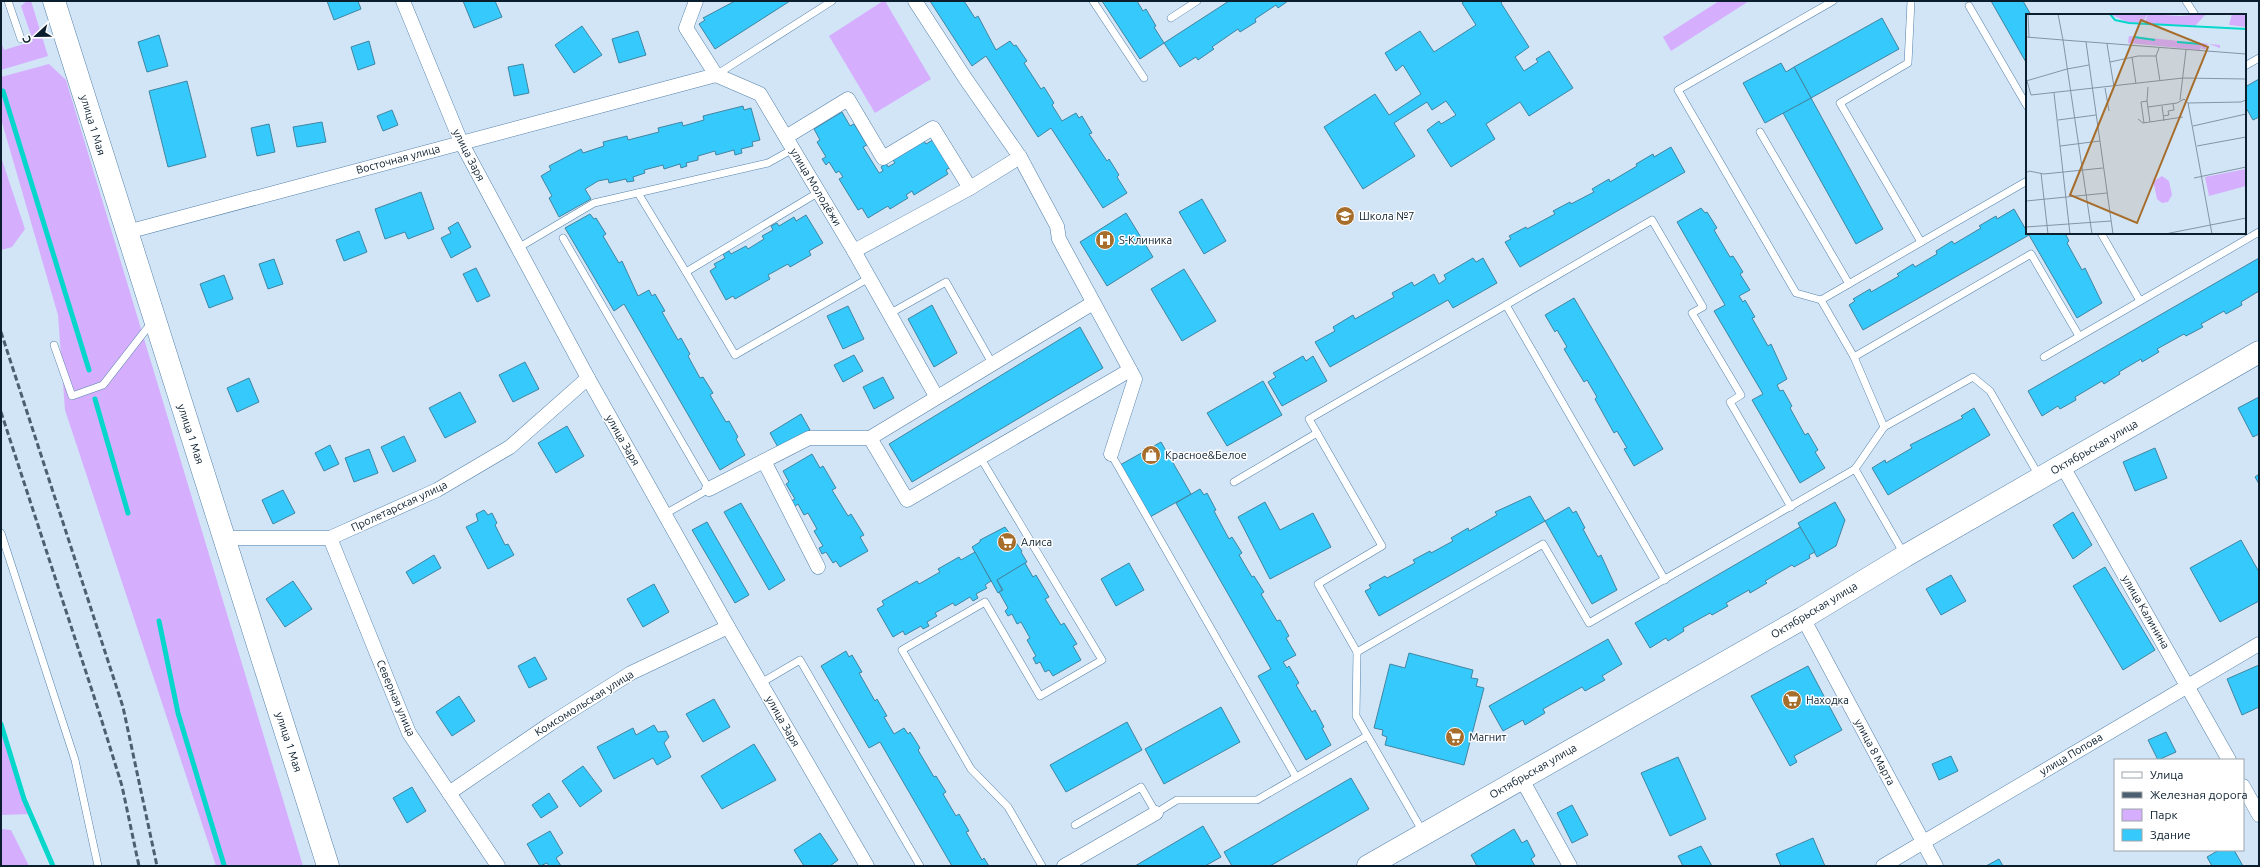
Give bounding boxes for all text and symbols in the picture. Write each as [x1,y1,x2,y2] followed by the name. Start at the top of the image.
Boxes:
[2026,14,2246,234] inset map
[16,16,56,56] north arrow
[20,34,34,45] text: С
[78,93,108,157] street label: улица 1 Мая
[451,127,487,183] street label: улица Заря
[355,142,441,176] street label: Восточная улица
[788,146,844,228] street label: улица Молодёжи
[1334,205,1356,227] school or university icon: Школа №7
[1359,210,1414,222] place label: Школа №7
[1094,229,1116,251] hospital icon: S-Клиника
[1119,234,1172,246] place label: S-Клиника
[176,402,206,466] street label: улица 1 Мая
[604,412,642,468] street label: улица Заря
[2048,417,2140,477] street label: Октябрьская улица
[1140,444,1162,466] shop icon: Красное&Белое
[1165,449,1247,461] place label: Красное&Белое
[349,478,449,534] street label: Пролетарская улица
[996,531,1018,553] supermarket icon: Алиса
[1021,536,1052,548] place label: Алиса
[2120,573,2172,651] street label: улица Калинина
[1769,579,1859,641] street label: Октябрьская улица
[374,658,418,738] street label: Северная улица
[532,668,636,738] street label: Комсомольская улица
[1781,689,1803,711] supermarket icon: Находка
[764,693,802,749] street label: улица Заря
[1806,694,1849,706] place label: Находка
[274,710,304,774] street label: улица 1 Мая
[1852,717,1898,787] street label: улица 8 Марта
[1444,726,1466,748] supermarket icon: Магнит
[1469,731,1507,743] place label: Магнит
[2037,731,2105,777] street label: улица Попова
[1487,741,1579,801] street label: Октябрьская улица
[2114,759,2244,851] legend
[2150,768,2183,781] text: Улица
[2150,788,2248,801] text: Железная дорога
[2150,808,2178,821] text: Парк
[2150,828,2191,841] text: Здание

